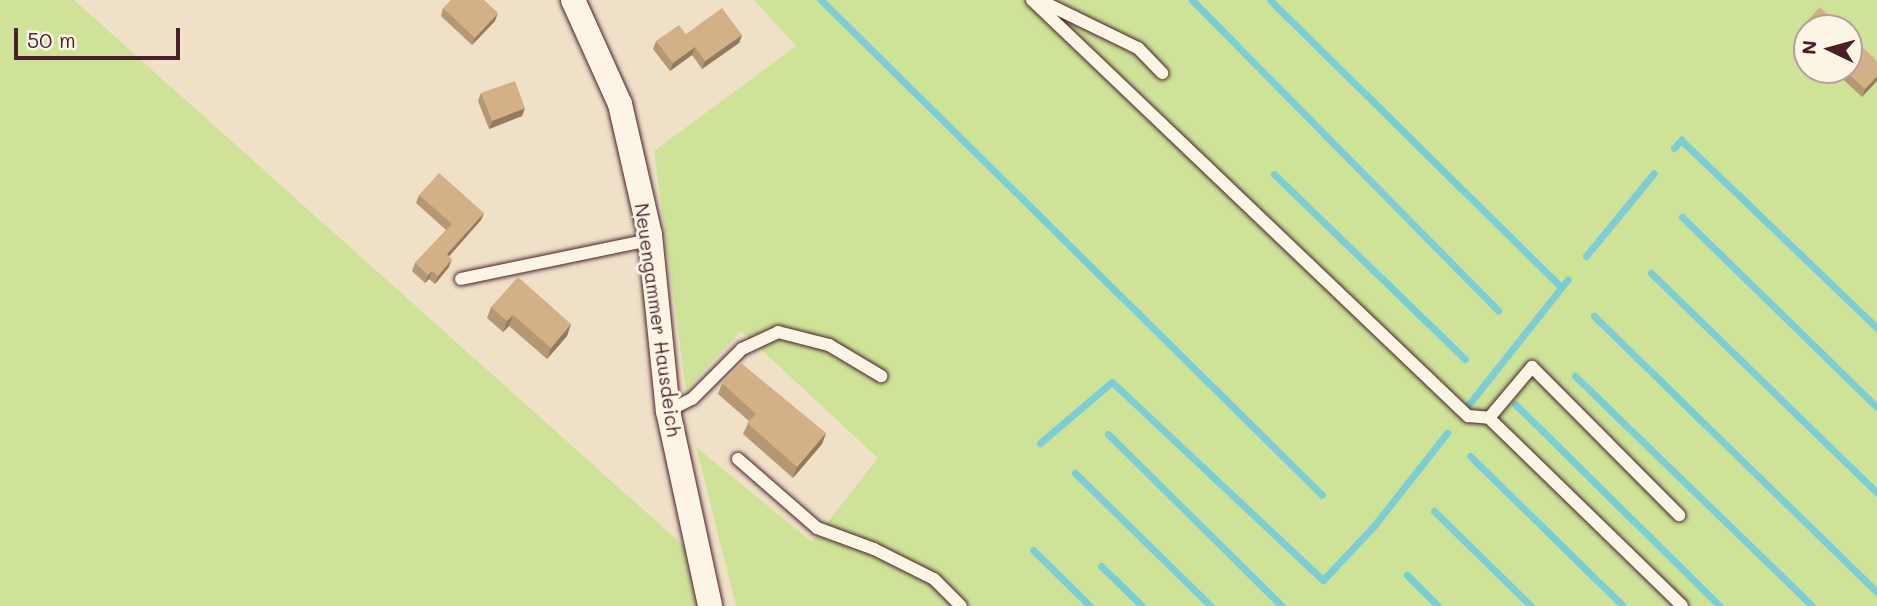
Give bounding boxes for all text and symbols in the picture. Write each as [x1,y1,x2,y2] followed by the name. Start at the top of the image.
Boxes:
[18,14,184,58] scale bar
[1793,14,1863,84] north arrow
[27,26,76,53] text: 50 m
[1795,39,1822,56] text: N
[630,202,686,438] street label: Neuengammer Hausdeich

